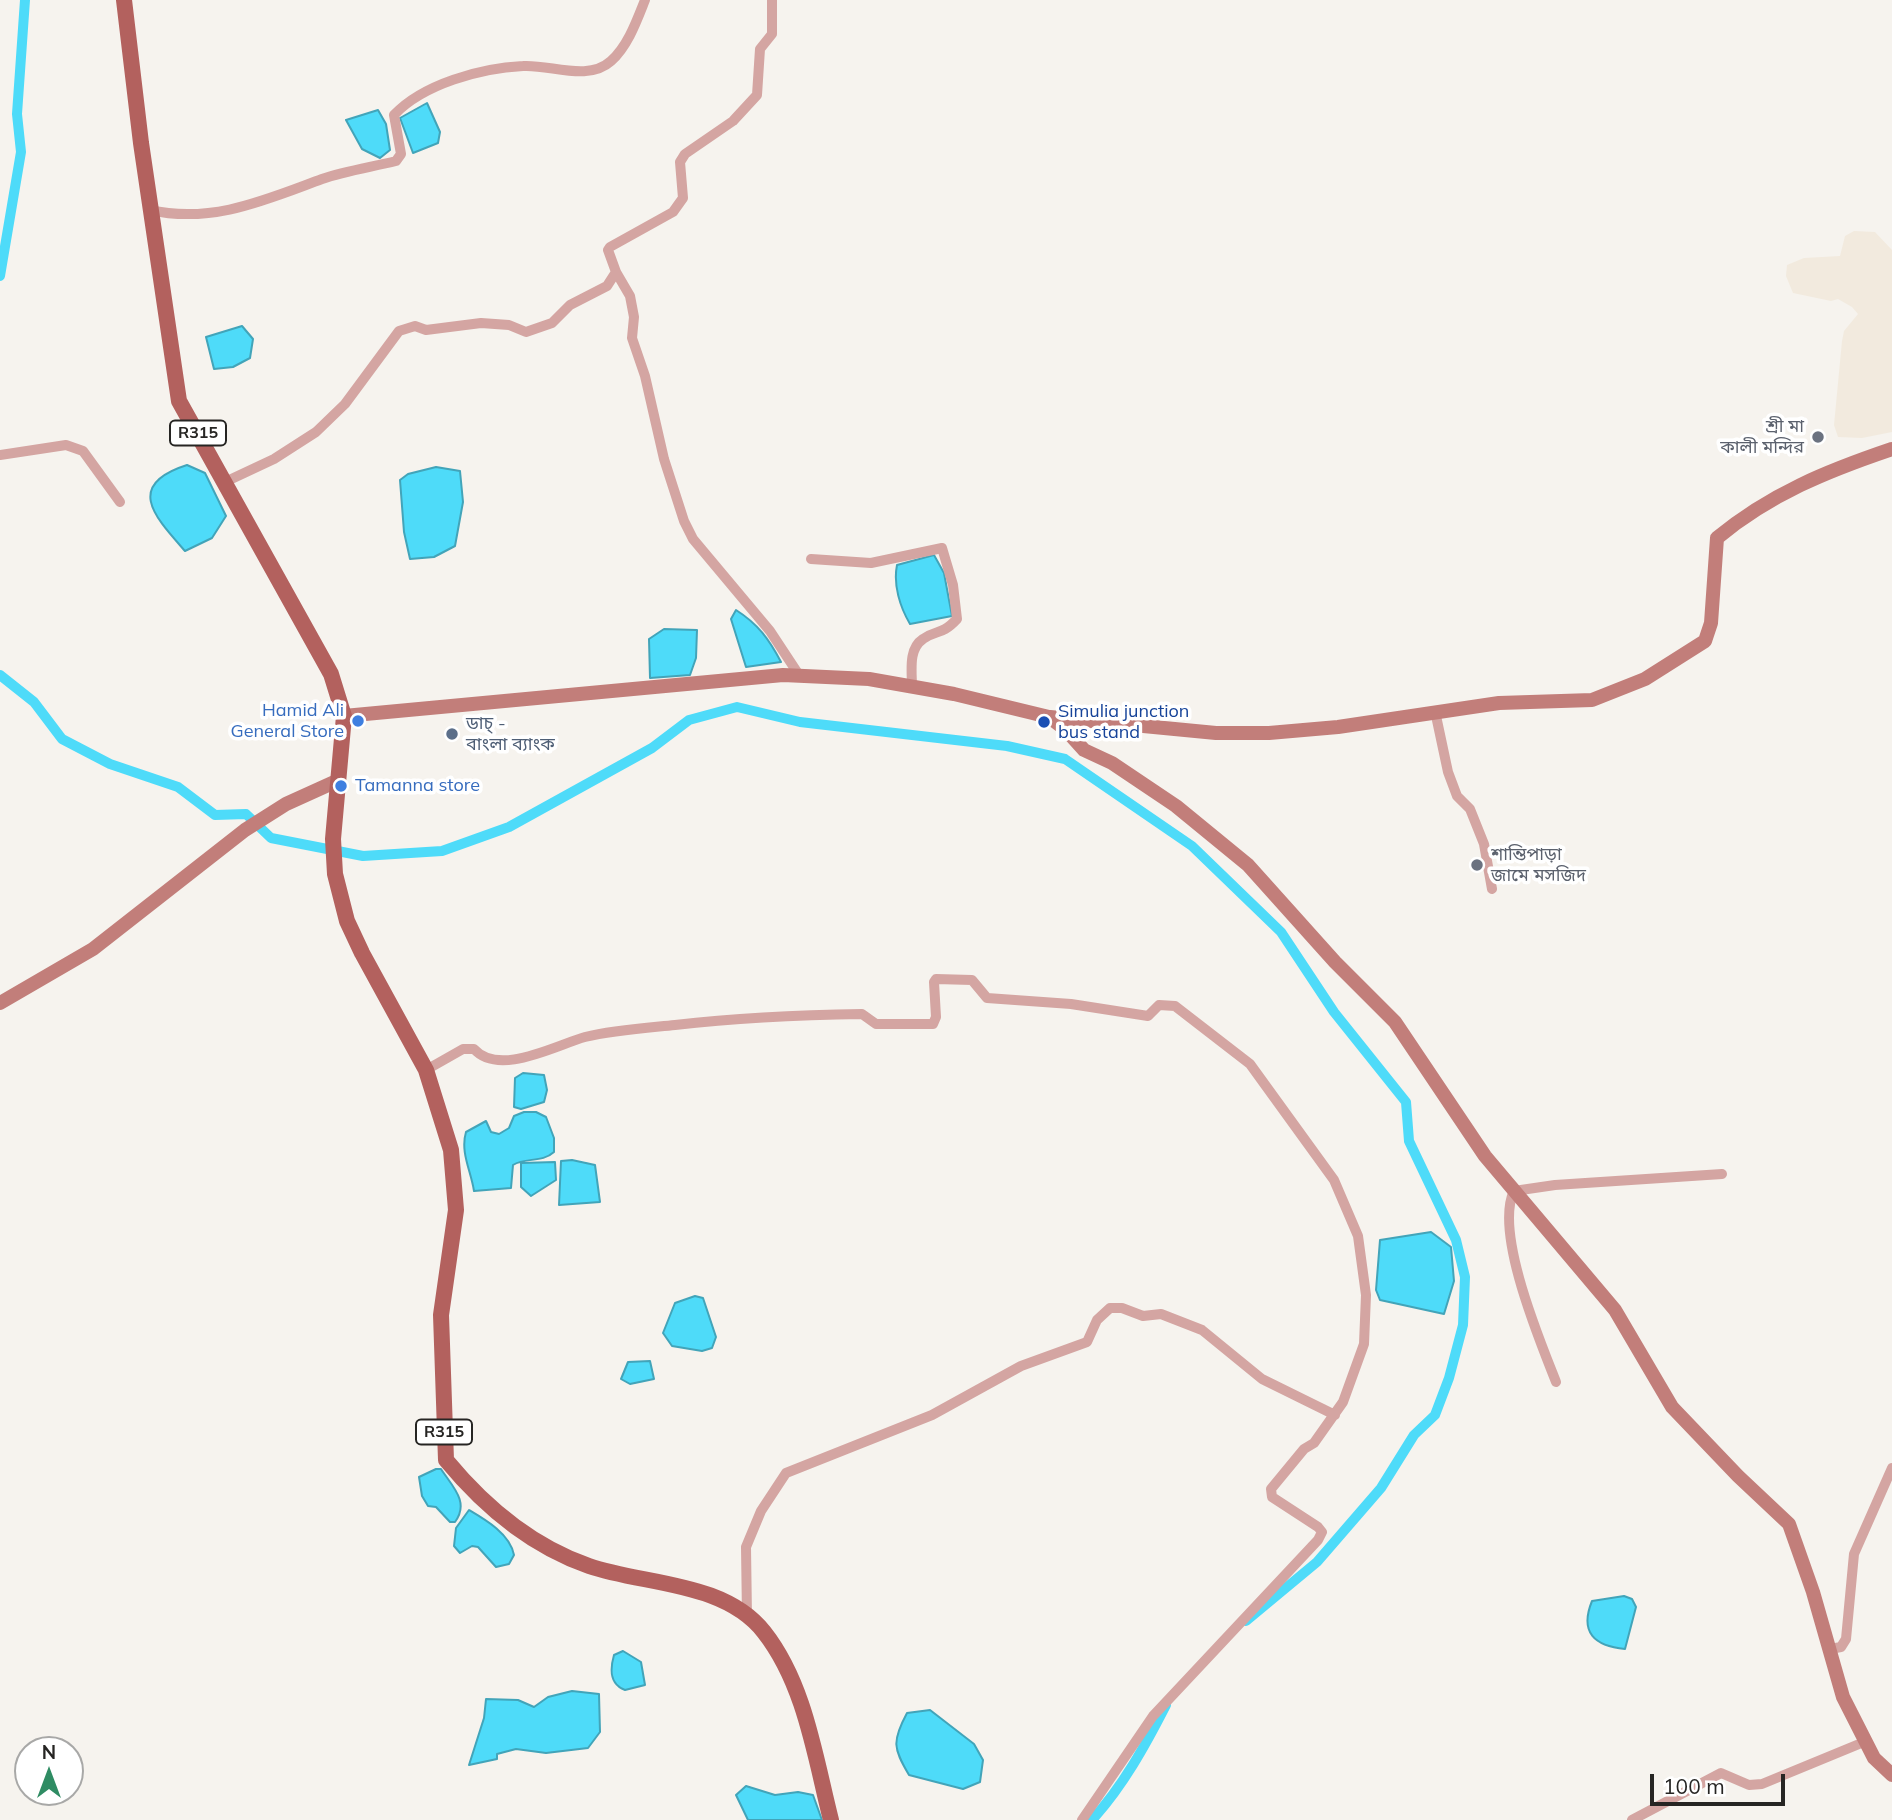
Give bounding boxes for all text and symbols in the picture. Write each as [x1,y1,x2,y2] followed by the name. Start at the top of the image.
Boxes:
[1720,416,1804,458] place label: শ্রী মা কালী মন্দির
[170,420,226,446] road number: R315
[1810,429,1826,445] marker: শ্রী মা কালী মন্দির
[231,700,344,742] place label: Hamid Ali General Store
[1058,701,1189,744] place label: Simulia junction bus stand
[350,713,366,729] marker: Hamid Ali General Store
[466,713,555,756] place label: ডাচ্ - বাংলা ব্যাংক
[1036,714,1052,730] marker: Simulia junction bus stand
[444,726,460,742] marker: ডাচ্ - বাংলা ব্যাংক
[355,775,480,797] place label: Tamanna store
[333,778,349,794] marker: Tamanna store
[1491,844,1586,886] place label: শান্তিপাড়া জামে মসজিদ
[1469,857,1485,873] marker: শান্তিপাড়া জামে মসজিদ
[416,1420,472,1444] road number: R315
[14,1736,84,1806] north arrow
[42,1740,56,1764] text: N
[1654,1760,1789,1804] scale bar
[1663,1773,1725,1799] text: 100 m

